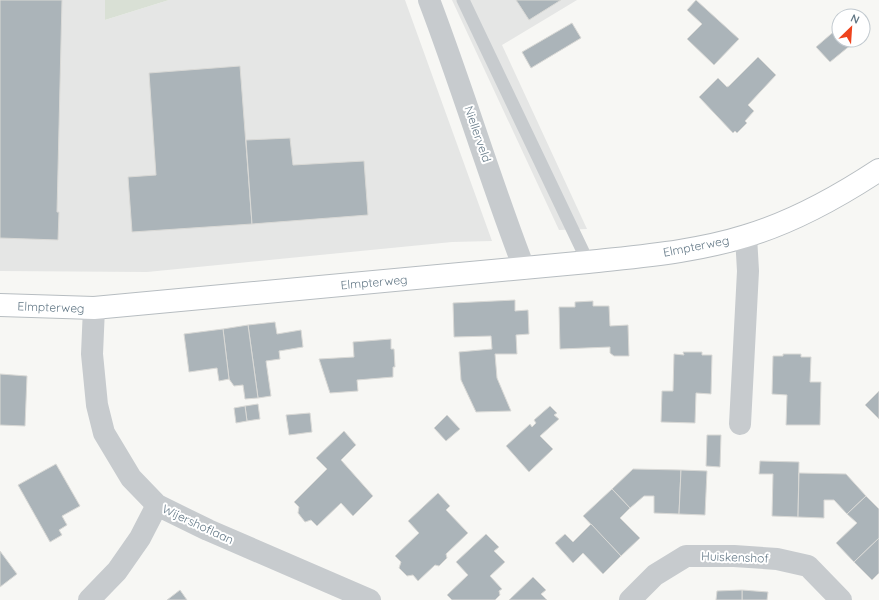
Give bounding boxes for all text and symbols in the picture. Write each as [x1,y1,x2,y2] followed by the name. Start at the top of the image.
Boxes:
[831,8,871,48] north arrow
[849,11,862,27] text: N
[461,104,495,164] street label: Niellerveld
[662,232,730,260] street label: Elmpterweg
[340,272,408,292] street label: Elmpterweg
[17,298,85,316] street label: Elmpterweg
[160,501,236,547] street label: Wijershoflaan
[701,548,770,566] street label: Huiskenshof

